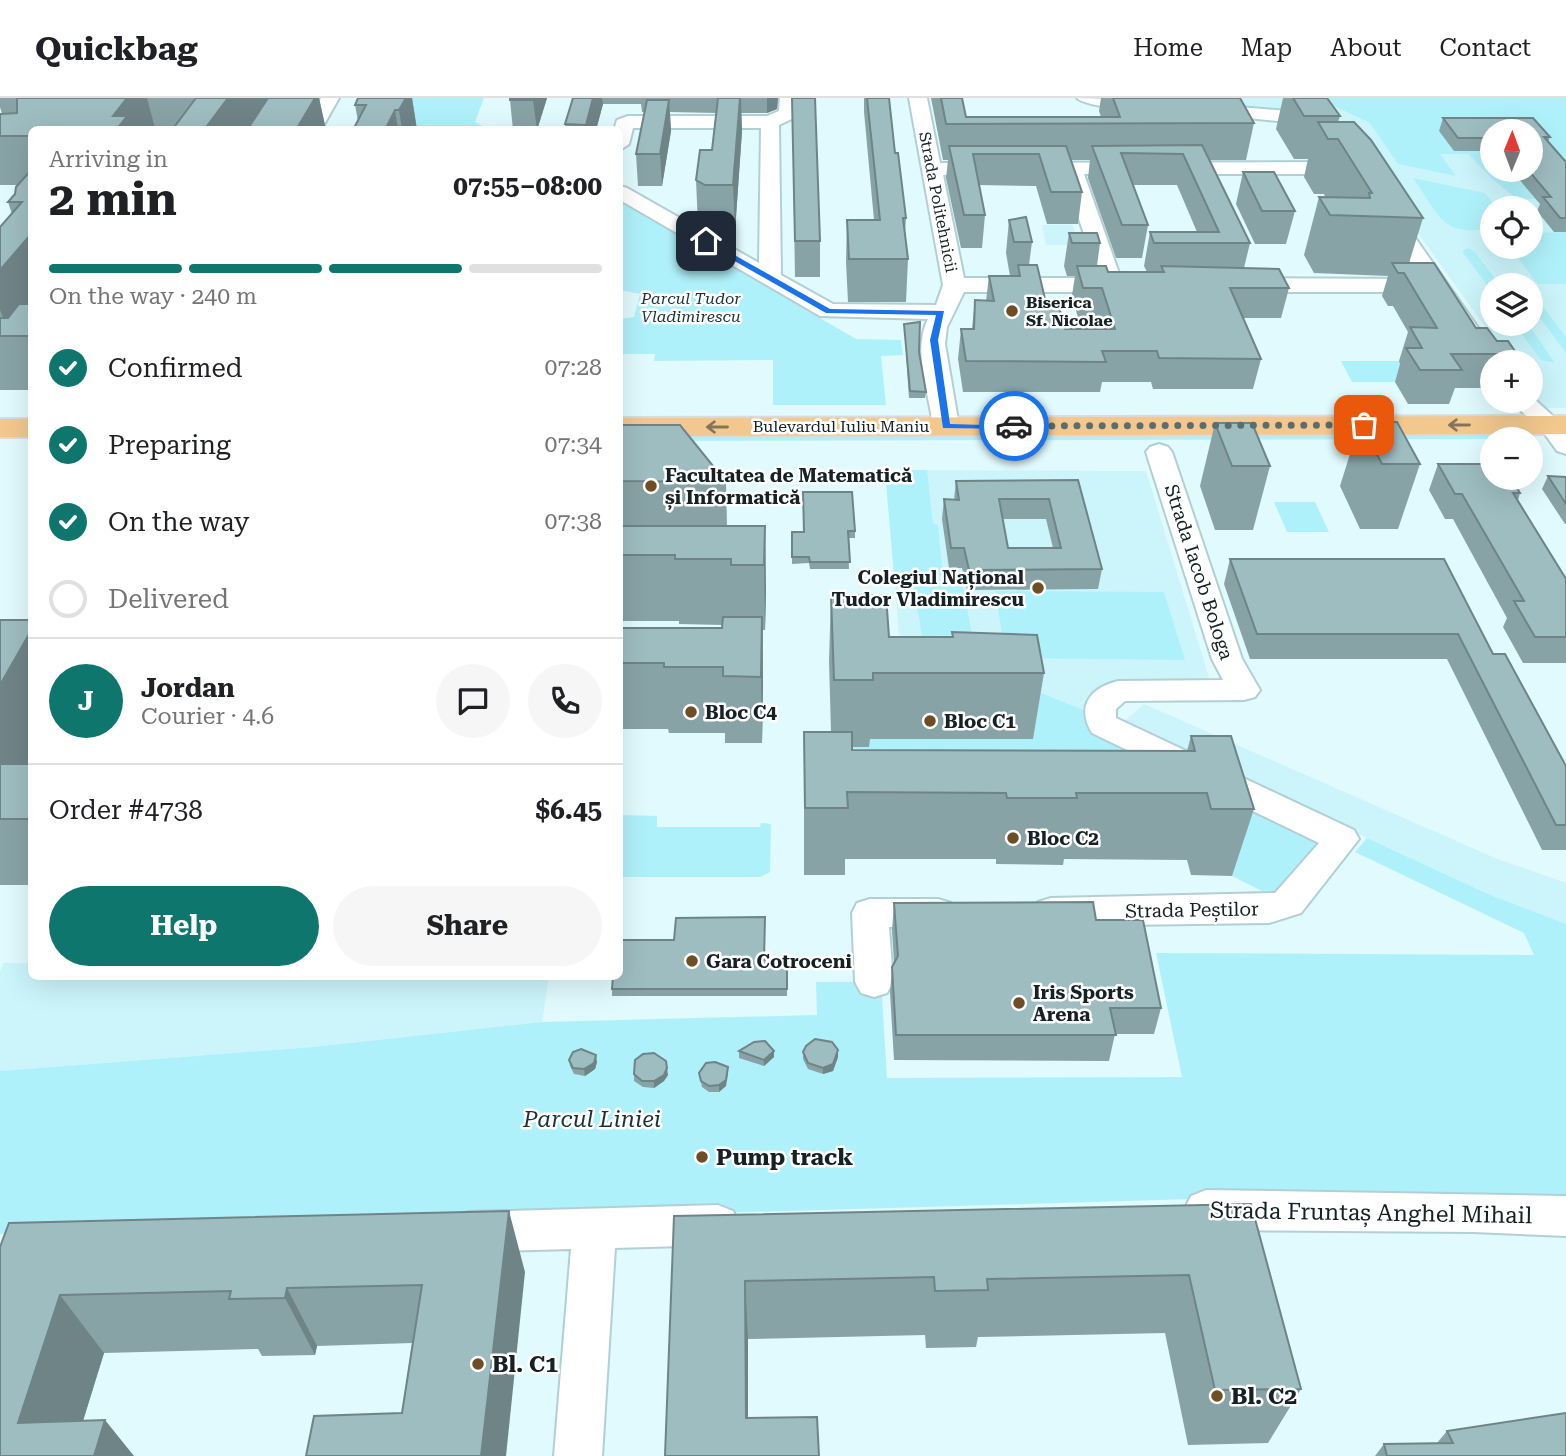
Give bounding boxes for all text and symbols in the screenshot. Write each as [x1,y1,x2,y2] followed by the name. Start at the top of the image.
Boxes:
[35,29,198,68] text: Quickbag
[1133,34,1203,62] text: Home
[1241,34,1292,62] text: Map
[1330,34,1401,62] text: About
[1439,34,1531,62] text: Contact
[1480,119,1544,182] north arrow
[1480,119,1543,490] map controls
[915,130,961,274] street label: Strada Politehnicii
[49,146,168,173] text: Arriving in
[453,171,602,201] text: 07:55–08:00
[49,172,177,226] text: 2 min
[1480,196,1543,259] button: locate
[676,211,736,271] pin
[687,222,725,260] icon: home
[1480,273,1543,336] button: layers
[49,283,257,310] text: On the way · 240 m
[640,289,741,326] park label: Parcul Tudor Vladimirescu
[1026,293,1113,330] place label: Biserica Sf. Nicolae
[1004,303,1020,319] marker: Biserica Sf. Nicolae
[49,349,87,387] icon: check
[1480,350,1543,413] button: +
[108,353,243,383] text: Confirmed
[545,354,602,381] text: 07:28
[979,391,1049,461] courier
[1334,395,1394,455] pin
[1345,406,1383,444] icon: bag
[995,407,1033,445] icon: car
[753,417,929,436] street label: Bulevardul Iuliu Maniu
[1447,418,1470,432] one-way arrow
[705,420,728,434] one-way arrow
[49,426,87,464] icon: check
[1480,427,1543,490] button: −
[108,430,231,460] text: Preparing
[545,431,602,458] text: 07:34
[665,464,912,511] place label: Facultatea de Matematică și Informatică
[643,478,659,494] marker: Facultatea de Matematică și Informatică
[1160,481,1238,663] street label: Strada Iacob Bologa
[49,503,87,541] icon: check
[108,507,249,537] text: On the way
[545,508,602,535] text: 07:38
[831,566,1024,611] place label: Colegiul Național Tudor Vladimirescu
[1030,580,1046,596] marker: Colegiul Național Tudor Vladimirescu
[108,584,229,614] text: Delivered
[436,664,510,738] button: chat
[528,664,602,738] button: phone
[141,673,235,703] text: Jordan
[78,686,94,716] text: J
[705,701,777,724] place label: Bloc C4
[141,703,274,730] text: Courier · 4.6
[683,704,699,720] marker: Bloc C4
[944,710,1016,733] place label: Bloc C1
[922,713,938,729] marker: Bloc C1
[49,795,203,825] text: Order #4738
[536,795,602,825] text: $6.45
[1027,827,1099,850] place label: Bloc C2
[1005,830,1021,846] marker: Bloc C2
[49,886,319,966] button: Help
[333,886,602,966] button: Share
[1125,897,1259,925] street label: Strada Peștilor
[706,950,852,973] place label: Gara Cotroceni
[684,953,700,969] marker: Gara Cotroceni
[1033,981,1134,1026] place label: Iris Sports Arena
[1011,995,1027,1011] marker: Iris Sports Arena
[522,1106,661,1133] park label: Parcul Liniei
[716,1144,853,1171] place label: Pump track
[694,1149,710,1165] marker: Pump track
[1210,1197,1532,1230] street label: Strada Fruntaș Anghel Mihail
[492,1351,558,1378] place label: Bl. C1
[470,1356,486,1372] marker: Bl. C1
[1231,1383,1297,1410] place label: Bl. C2
[1209,1388,1225,1404] marker: Bl. C2

